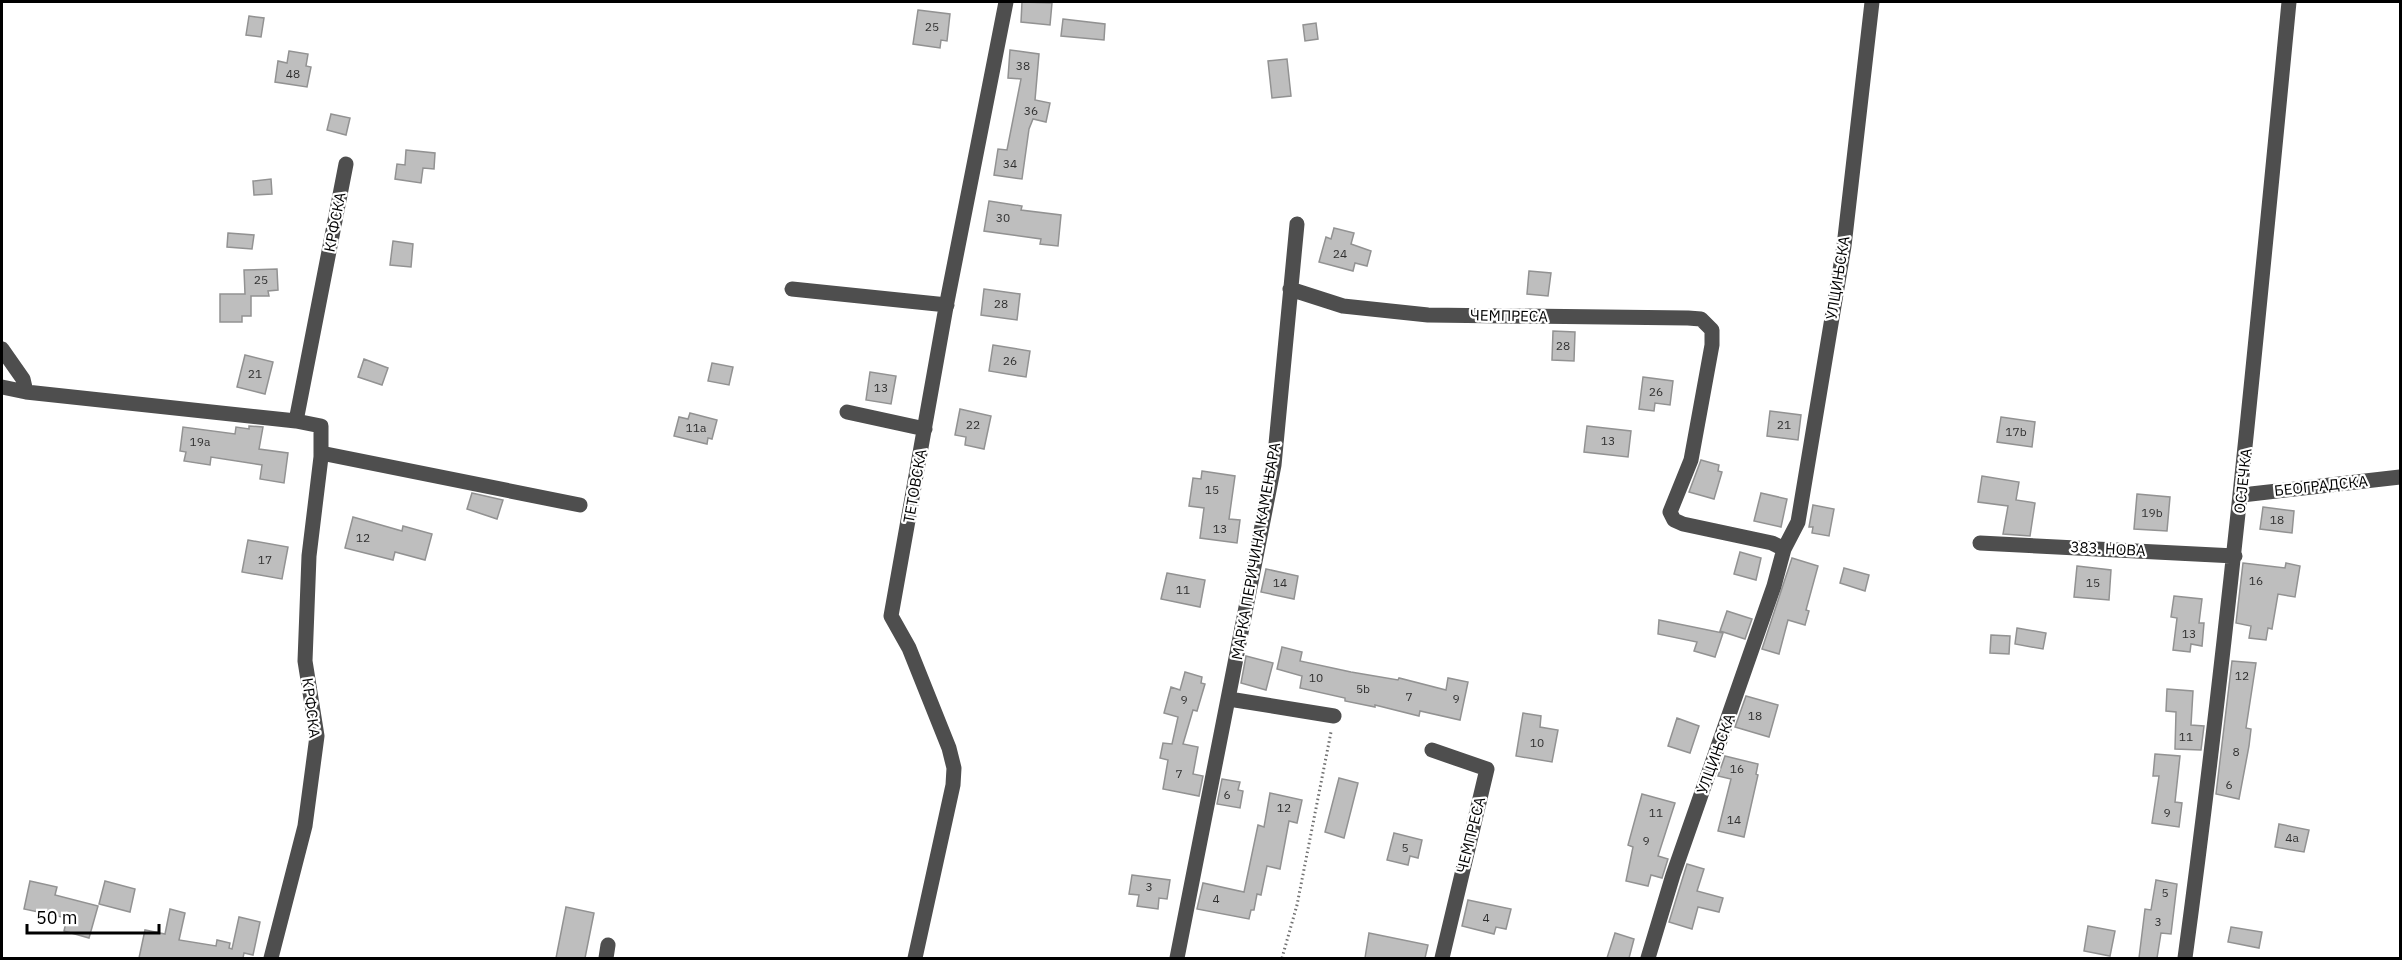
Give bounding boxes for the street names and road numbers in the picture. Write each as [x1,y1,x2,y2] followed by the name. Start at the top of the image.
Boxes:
[319,190,350,253] street label: КРФСКА
[1822,234,1854,321] street label: УЛЦИЊСКА
[1470,305,1548,326] street label: ЧЕМПРЕСА
[1227,440,1284,661] street label: МАРКА ПЕРИЧИНА КАМЕЊАРА
[899,447,930,524] street label: ТЕТОВСКА
[2230,447,2255,515] street label: ОСЈЕЧКА
[2273,471,2369,500] street label: БЕОГРАДСКА
[2070,537,2146,560] street label: 383. НОВА
[298,677,325,740] street label: КРФСКА
[1692,711,1739,797] street label: УЛЦИЊСКА
[1452,794,1489,875] street label: ЧЕМПРЕСА

